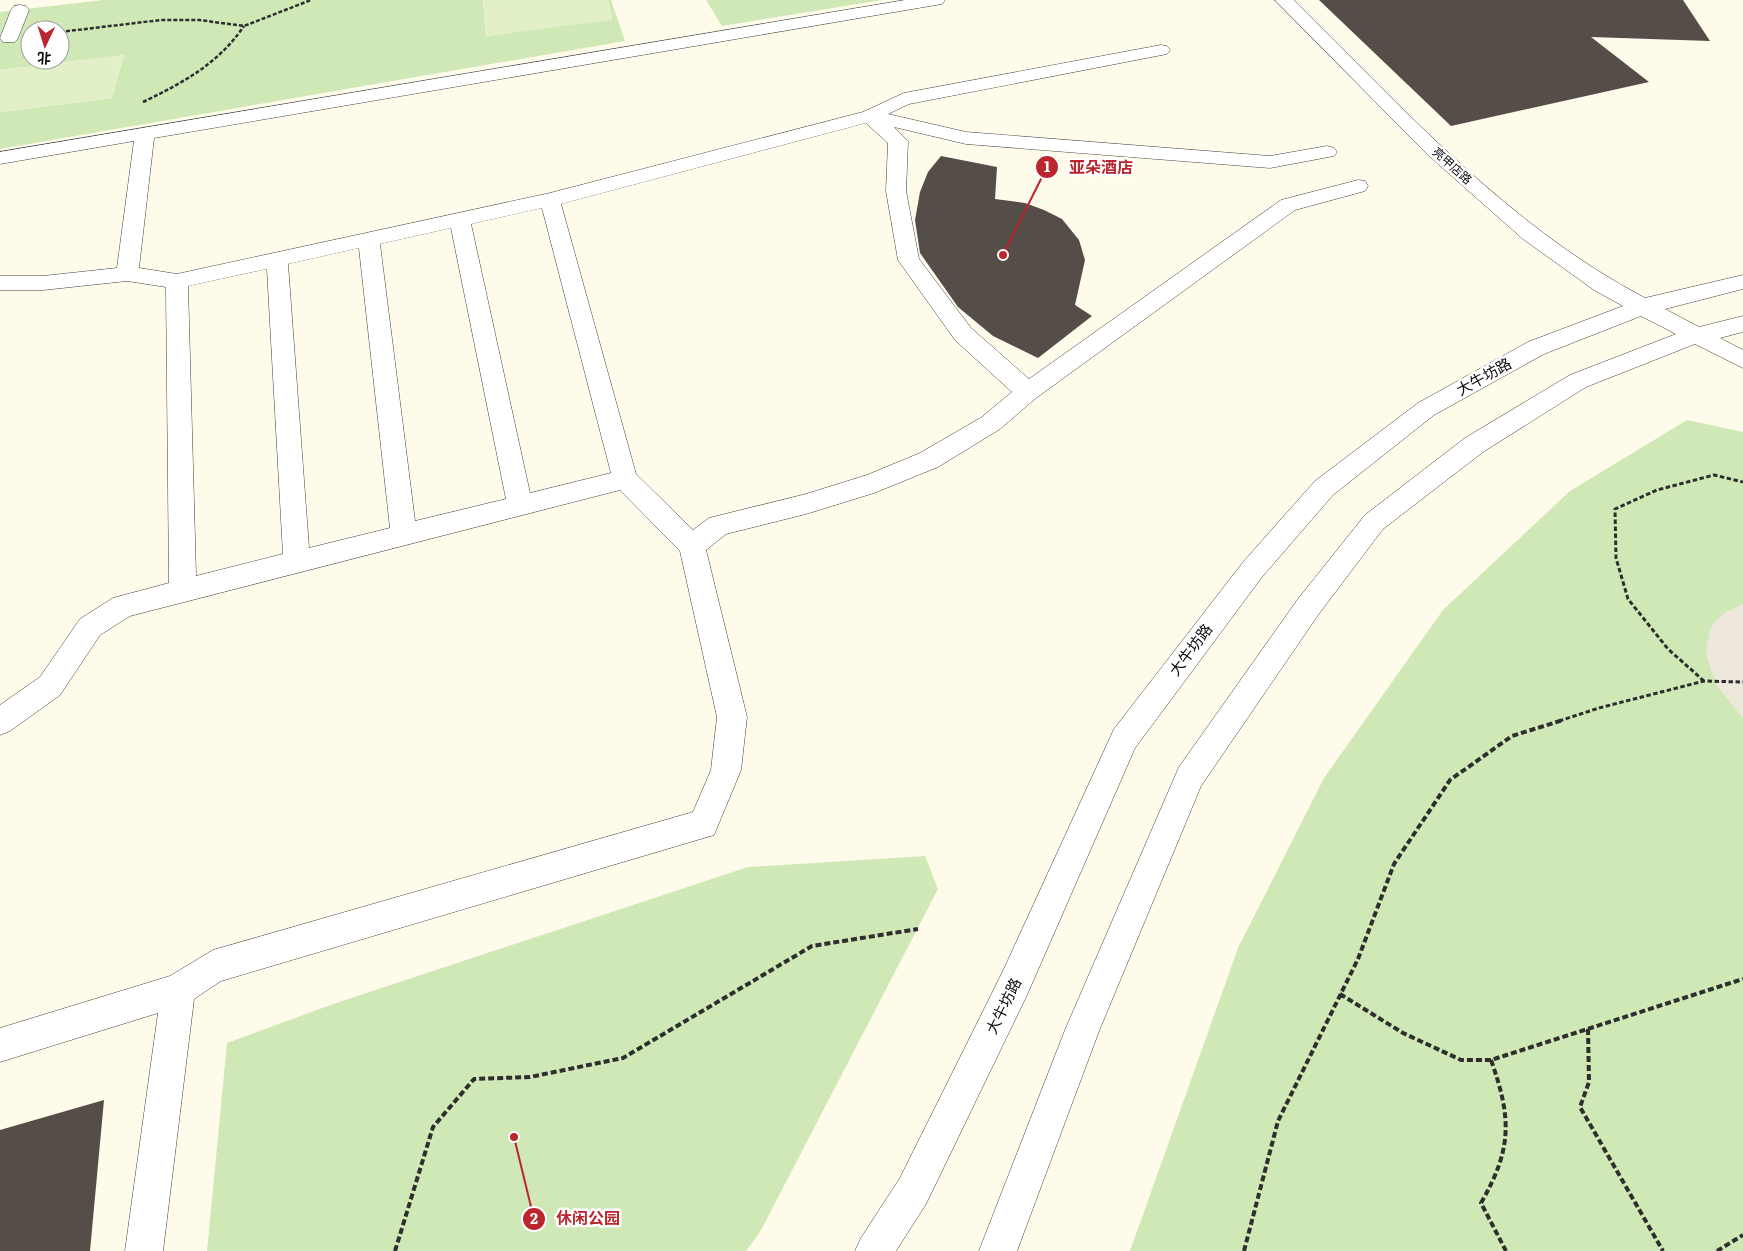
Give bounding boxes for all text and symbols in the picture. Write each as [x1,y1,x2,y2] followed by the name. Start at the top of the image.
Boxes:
[20,20,70,70] north arrow
[36,49,52,69] text: 北
[1429,143,1477,188] street label: 亮甲店路
[1034,152,1143,183] callout: 亚朵酒店
[1044,154,1050,177] text: 1
[1069,154,1133,178] text: 亚朵酒店
[1451,351,1515,400] street label: 大牛坊路
[1163,618,1217,680] street label: 大牛坊路
[979,973,1026,1037] street label: 大牛坊路
[521,1203,630,1234] callout: 休闲公园
[556,1205,620,1229] text: 休闲公园
[530,1206,538,1229] text: 2

